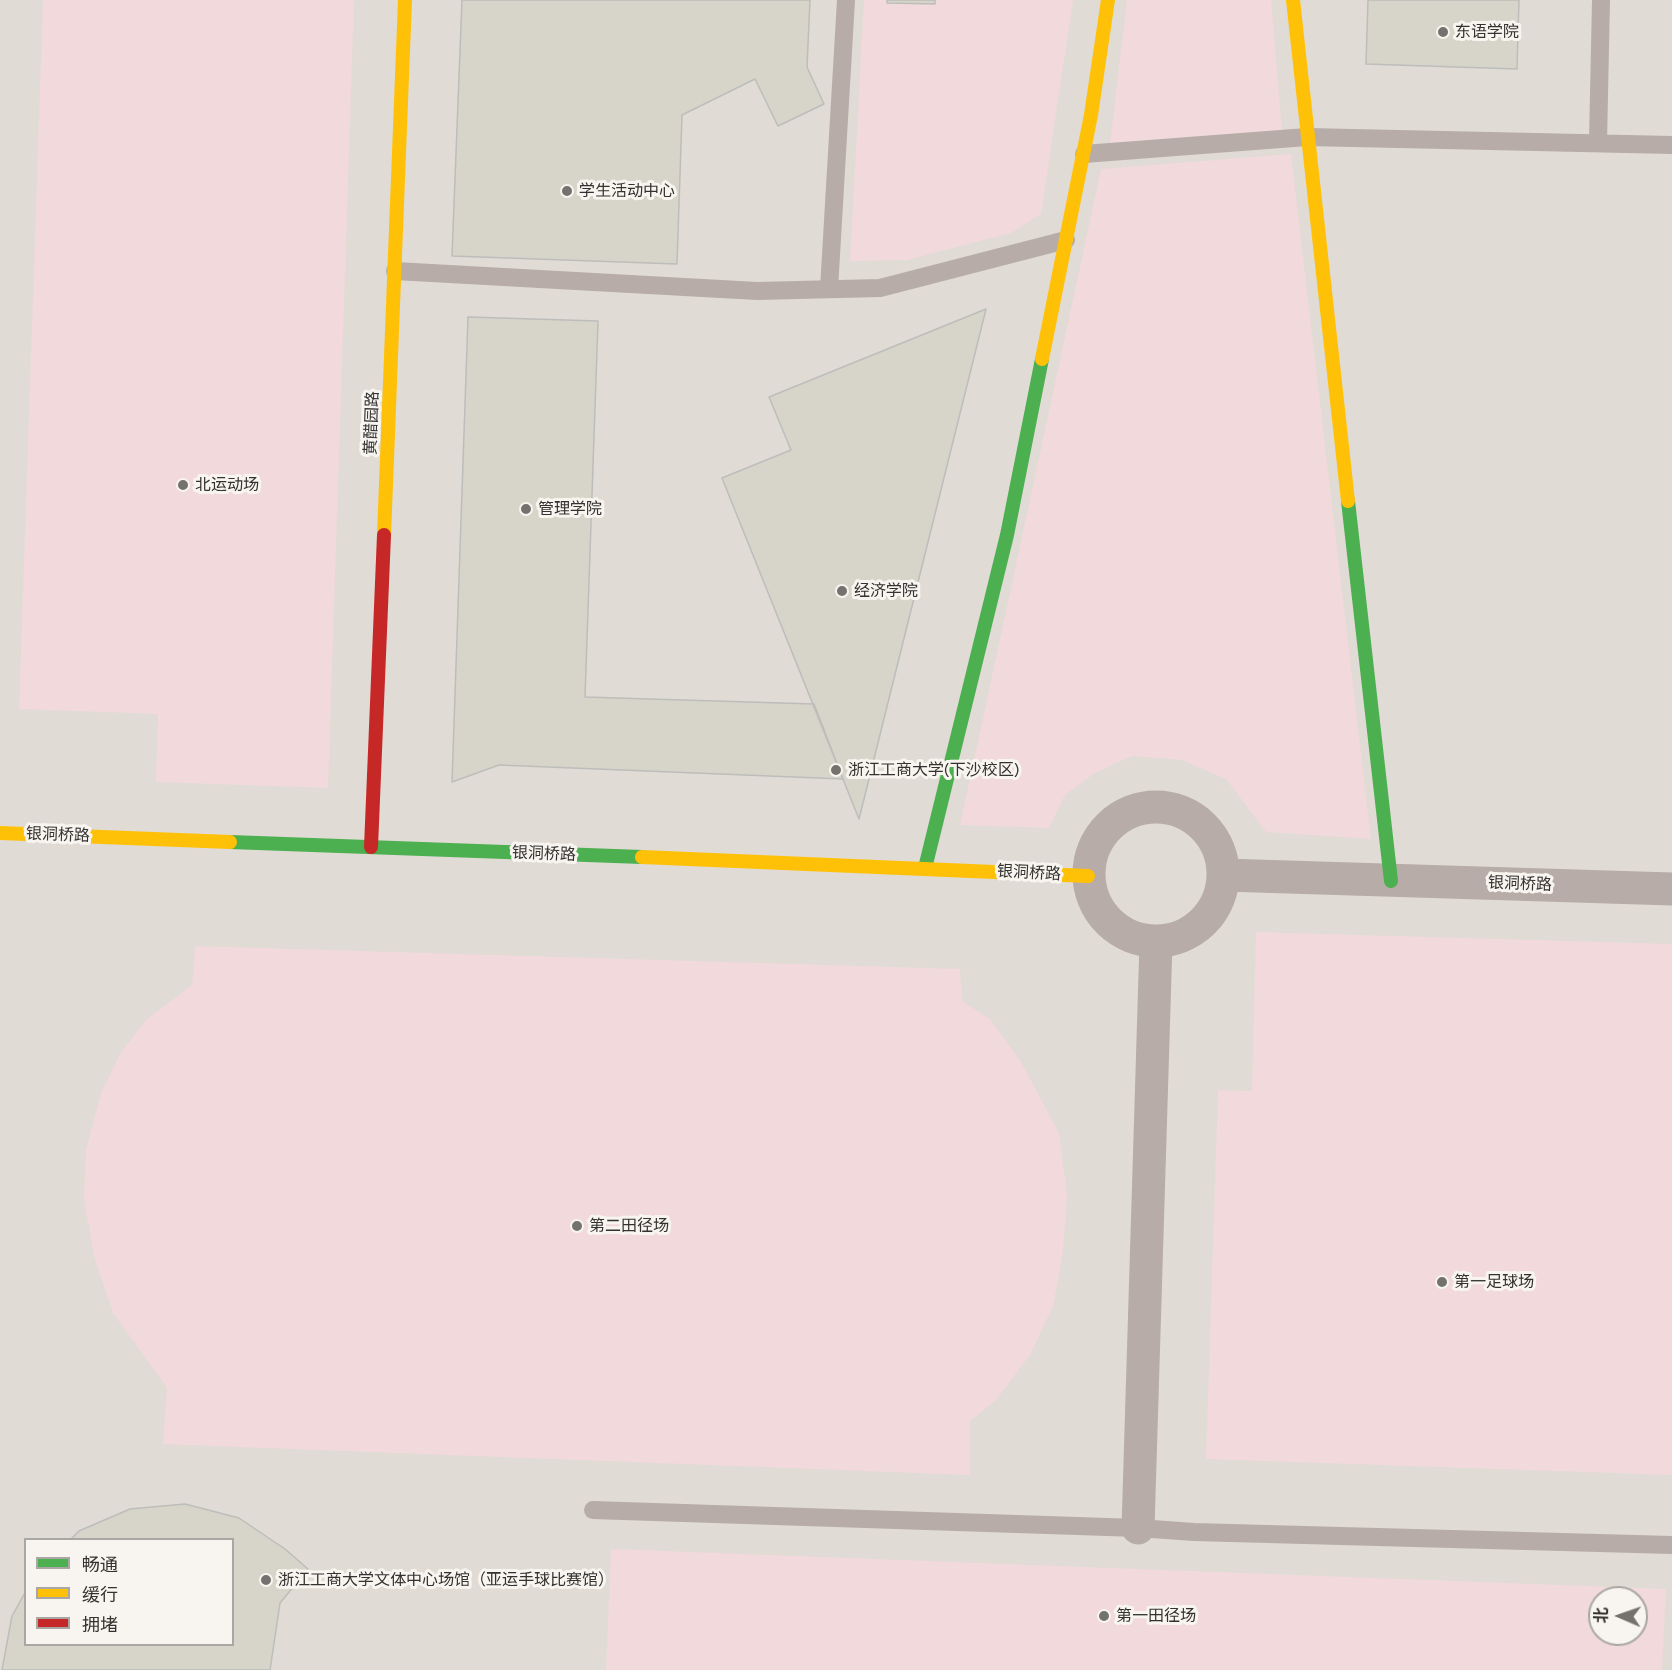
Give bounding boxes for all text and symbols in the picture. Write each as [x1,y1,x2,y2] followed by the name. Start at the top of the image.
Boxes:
[1455,22,1519,42] place label: 东语学院
[1436,25,1450,39] marker: 东语学院
[579,181,675,201] place label: 学生活动中心
[560,184,574,198] marker: 学生活动中心
[361,391,383,455] street label: 黄醋园路
[195,475,259,495] place label: 北运动场
[176,478,190,492] marker: 北运动场
[538,499,602,519] place label: 管理学院
[519,502,533,516] marker: 管理学院
[854,581,918,601] place label: 经济学院
[835,584,849,598] marker: 经济学院
[848,760,1019,780] place label: 浙江工商大学(下沙校区)
[829,763,843,777] marker: 浙江工商大学(下沙校区)
[26,824,90,846] street label: 银洞桥路
[512,843,576,865] street label: 银洞桥路
[997,862,1061,884] street label: 银洞桥路
[1488,873,1552,895] street label: 银洞桥路
[589,1216,669,1236] place label: 第二田径场
[570,1219,584,1233] marker: 第二田径场
[1454,1272,1534,1292] place label: 第一足球场
[1435,1275,1449,1289] marker: 第一足球场
[24,1538,234,1646] legend
[82,1554,118,1576] text: 畅通
[278,1570,614,1590] place label: 浙江工商大学文体中心场馆（亚运手球比赛馆）
[259,1573,273,1587] marker: 浙江工商大学文体中心场馆（亚运手球比赛馆）
[82,1584,118,1606] text: 缓行
[1588,1586,1648,1646] north arrow
[1116,1606,1196,1626] place label: 第一田径场
[1592,1607,1611,1624] text: 北
[1097,1609,1111,1623] marker: 第一田径场
[82,1614,118,1636] text: 拥堵

